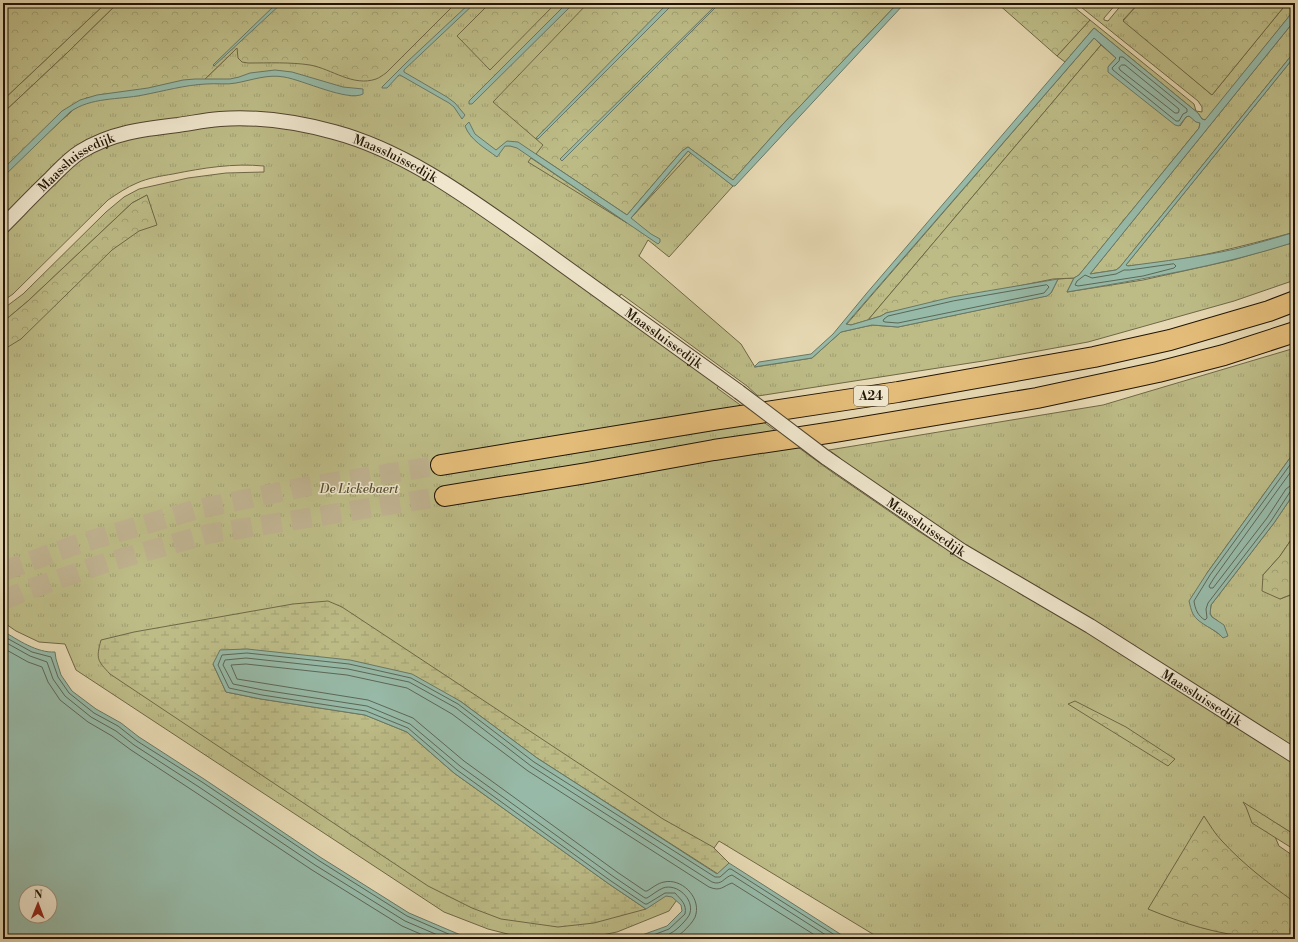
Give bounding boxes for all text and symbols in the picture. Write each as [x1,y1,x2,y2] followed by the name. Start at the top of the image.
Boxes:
[35,130,118,195] street label: Maassluissedijk
[351,131,441,186] street label: Maassluissedijk
[622,305,706,373] street label: Maassluissedijk
[854,386,888,406] road number: A24
[318,481,399,497] park label: De Lickebaert
[883,495,969,561] street label: Maassluissedijk
[1158,666,1246,730] street label: Maassluissedijk
[18,884,58,924] north arrow
[34,888,43,902] text: N

